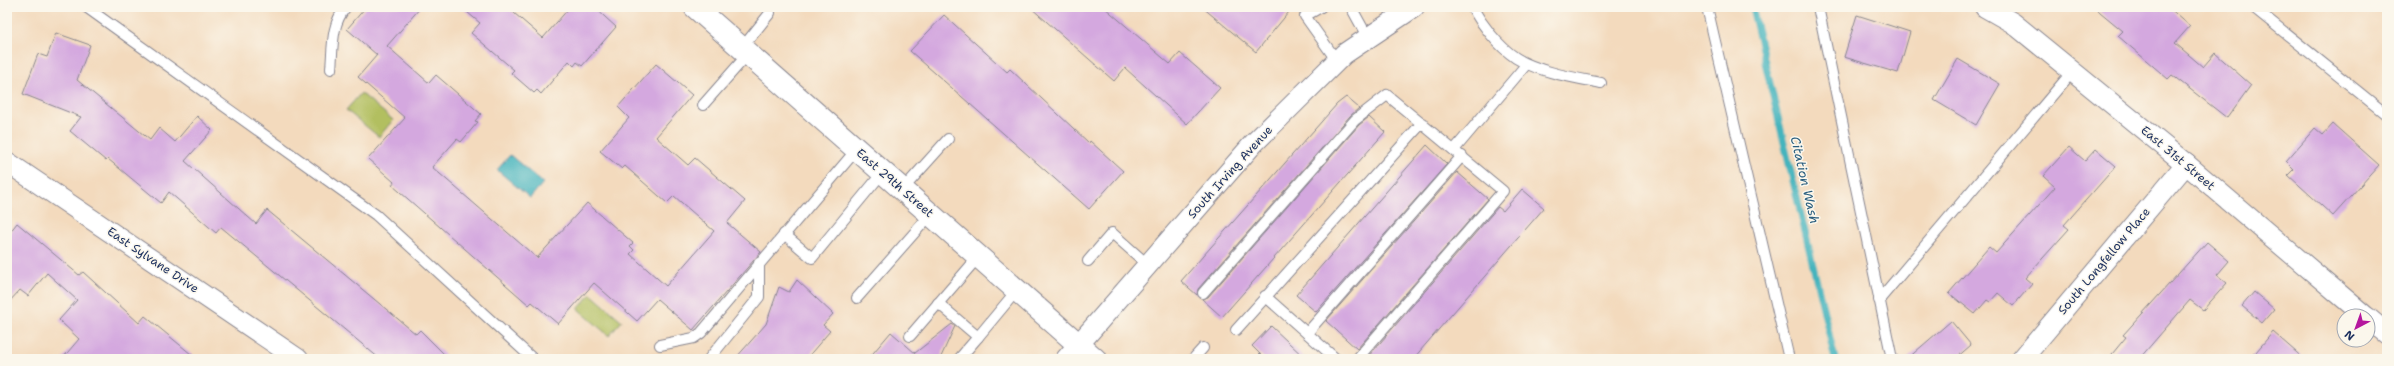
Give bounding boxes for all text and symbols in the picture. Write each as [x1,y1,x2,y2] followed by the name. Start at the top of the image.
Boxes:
[1184,122,1276,222] street label: South Irving Avenue
[2137,122,2219,194] street label: East 31st Street
[1787,135,1823,225] water label: Citation Wash
[853,145,937,221] street label: East 29th Street
[2054,204,2154,318] street label: South Longfellow Place
[104,223,202,297] street label: East Sylvane Drive
[2336,308,2376,348] north arrow
[2341,326,2358,344] text: N

